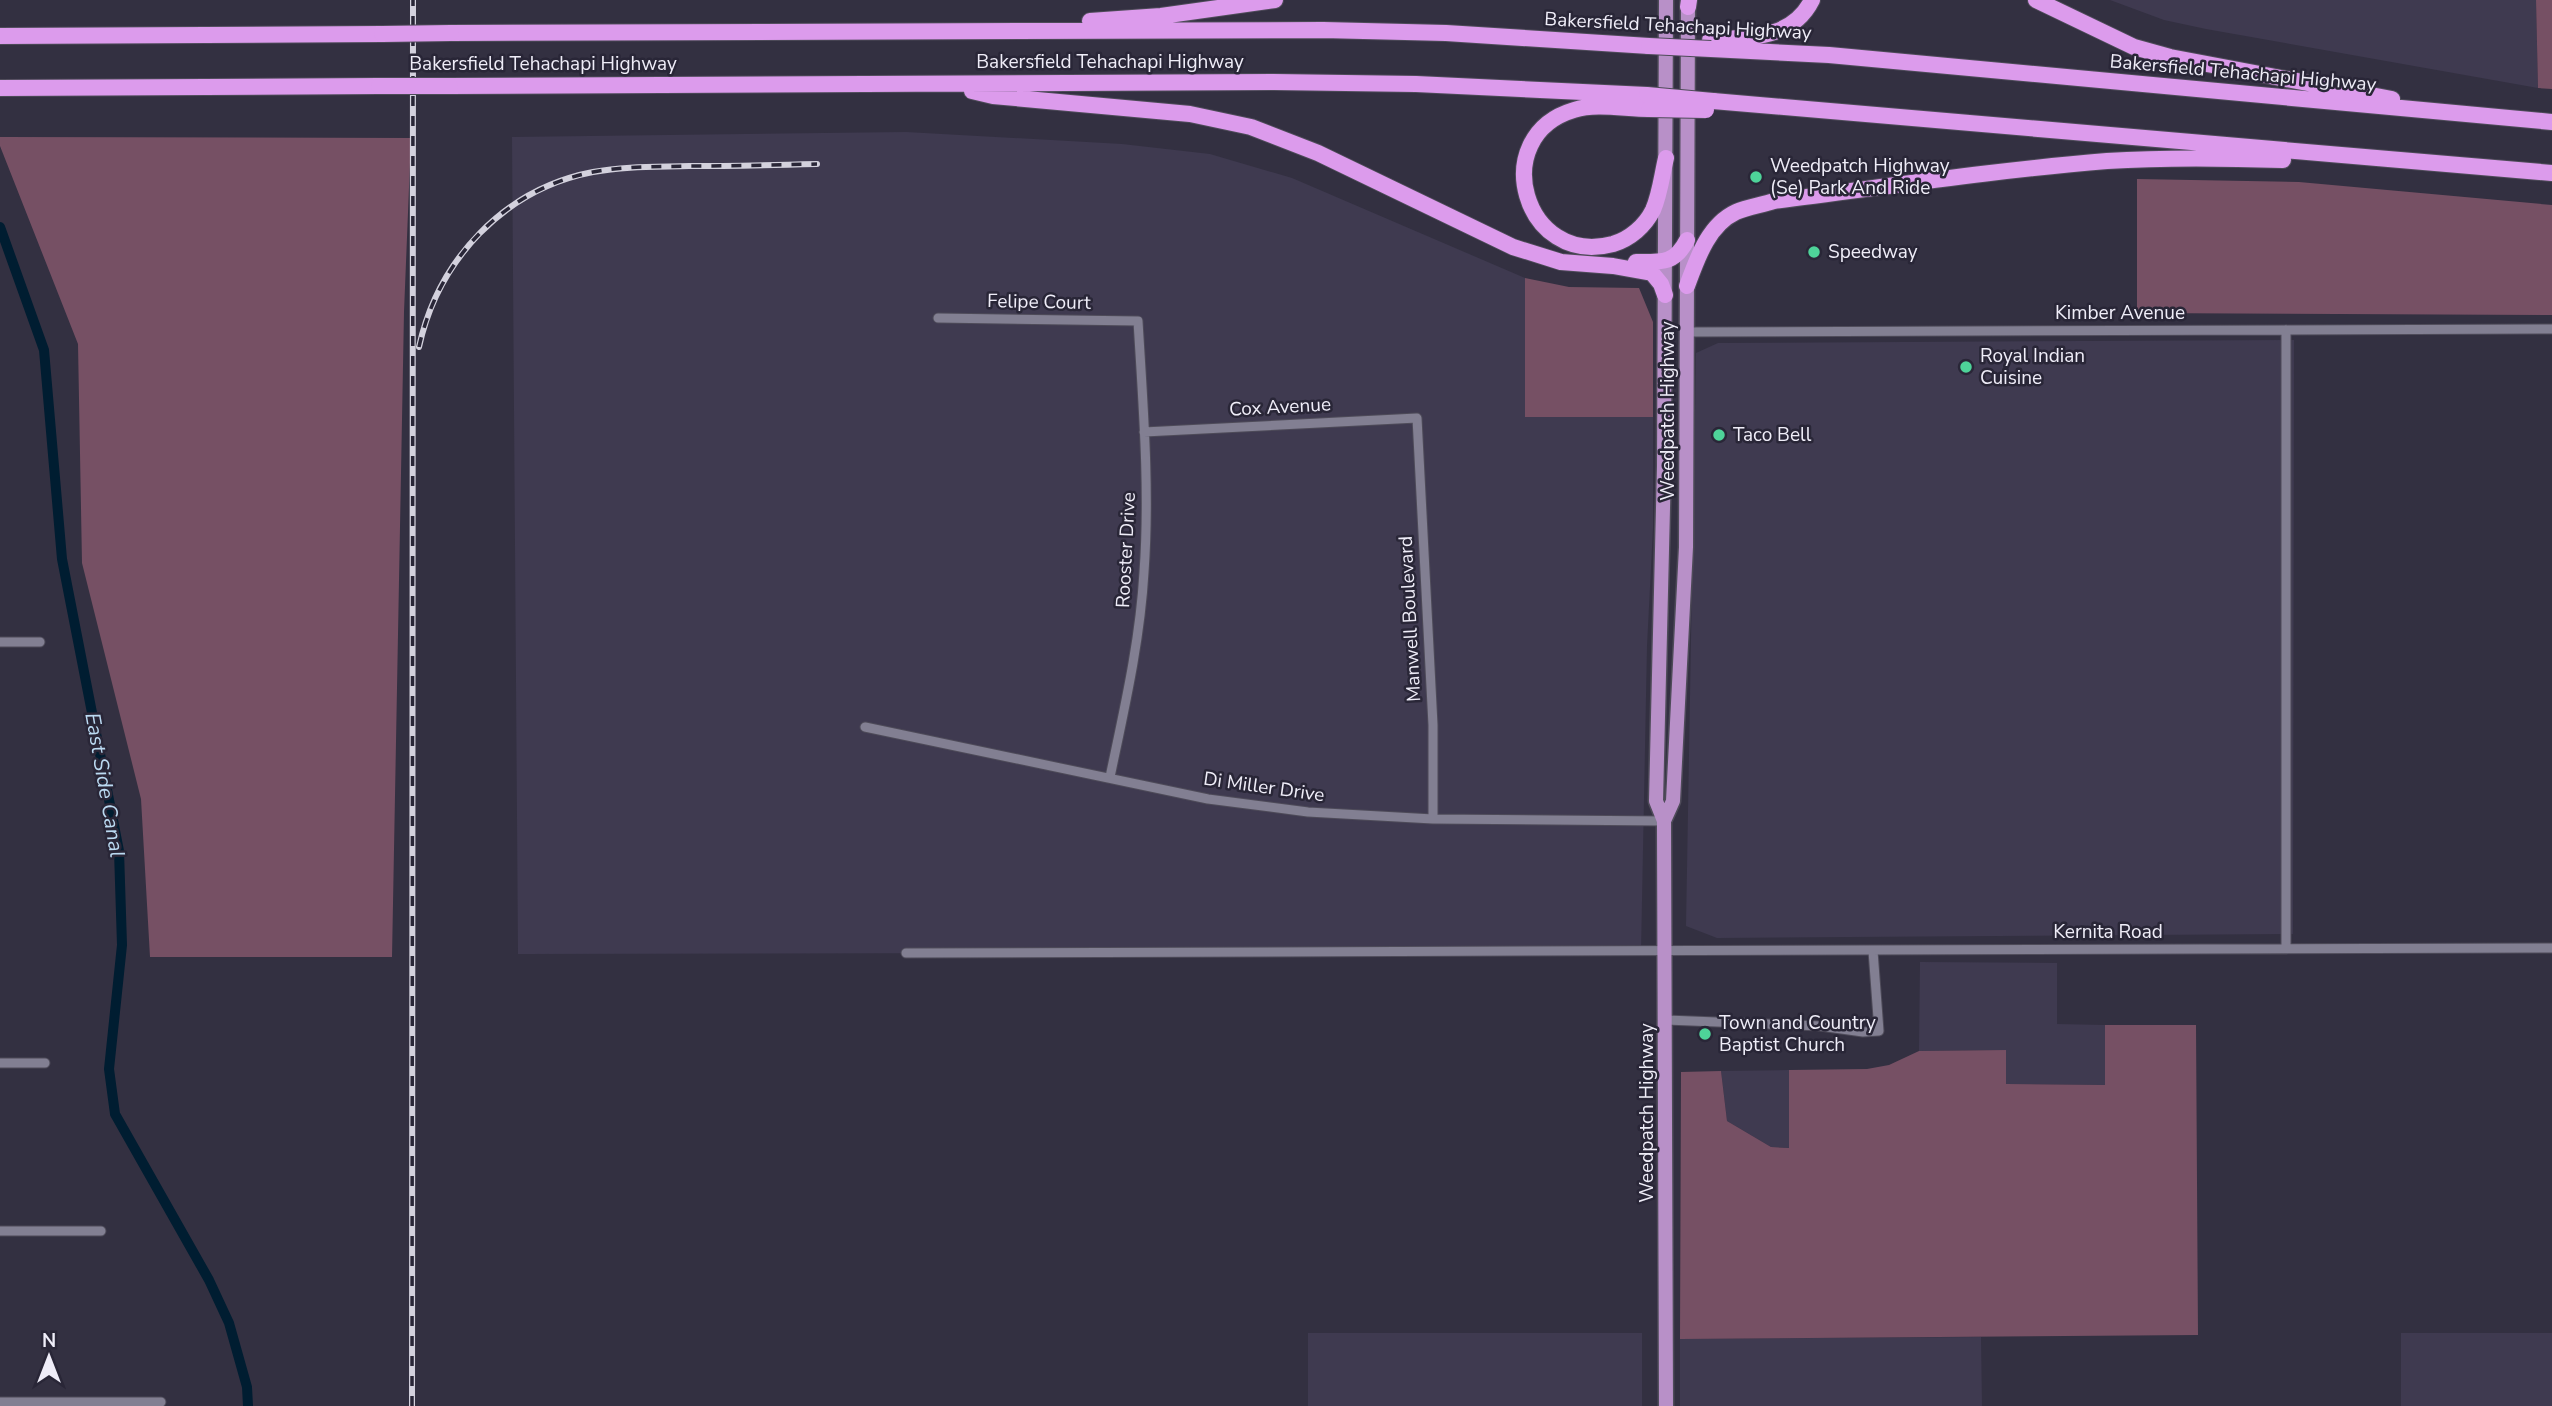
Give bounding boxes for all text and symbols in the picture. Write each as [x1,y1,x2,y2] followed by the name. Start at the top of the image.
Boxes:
[1544,6,1813,46] street label: Bakersfield Tehachapi Highway
[2109,48,2378,98] street label: Bakersfield Tehachapi Highway
[976,49,1244,75] street label: Bakersfield Tehachapi Highway
[409,51,677,77] street label: Bakersfield Tehachapi Highway
[1770,153,1950,201] place label: Weedpatch Highway (Se) Park And Ride
[1748,169,1764,185] marker: Weedpatch Highway (Se) Park And Ride
[1828,239,1918,265] place label: Speedway
[1806,244,1822,260] marker: Speedway
[987,288,1091,316] street label: Felipe Court
[2055,300,2185,326] street label: Kimber Avenue
[1655,321,1681,501] street label: Weedpatch Highway
[1980,343,2085,391] place label: Royal Indian Cuisine
[1958,359,1974,375] marker: Royal Indian Cuisine
[1228,391,1332,423] street label: Cox Avenue
[1733,422,1812,448] place label: Taco Bell
[1711,427,1727,443] marker: Taco Bell
[1110,491,1142,609] street label: Rooster Drive
[1393,535,1427,703] street label: Manwell Boulevard
[78,710,132,860] water label: East Side Canal
[1202,766,1326,808] street label: Di Miller Drive
[2053,919,2163,945] street label: Kernita Road
[1719,1010,1876,1058] place label: Town and Country Baptist Church
[1634,1023,1660,1203] street label: Weedpatch Highway
[1697,1026,1713,1042] marker: Town and Country Baptist Church
[14,1322,84,1392] north arrow
[42,1328,56,1354] text: N

